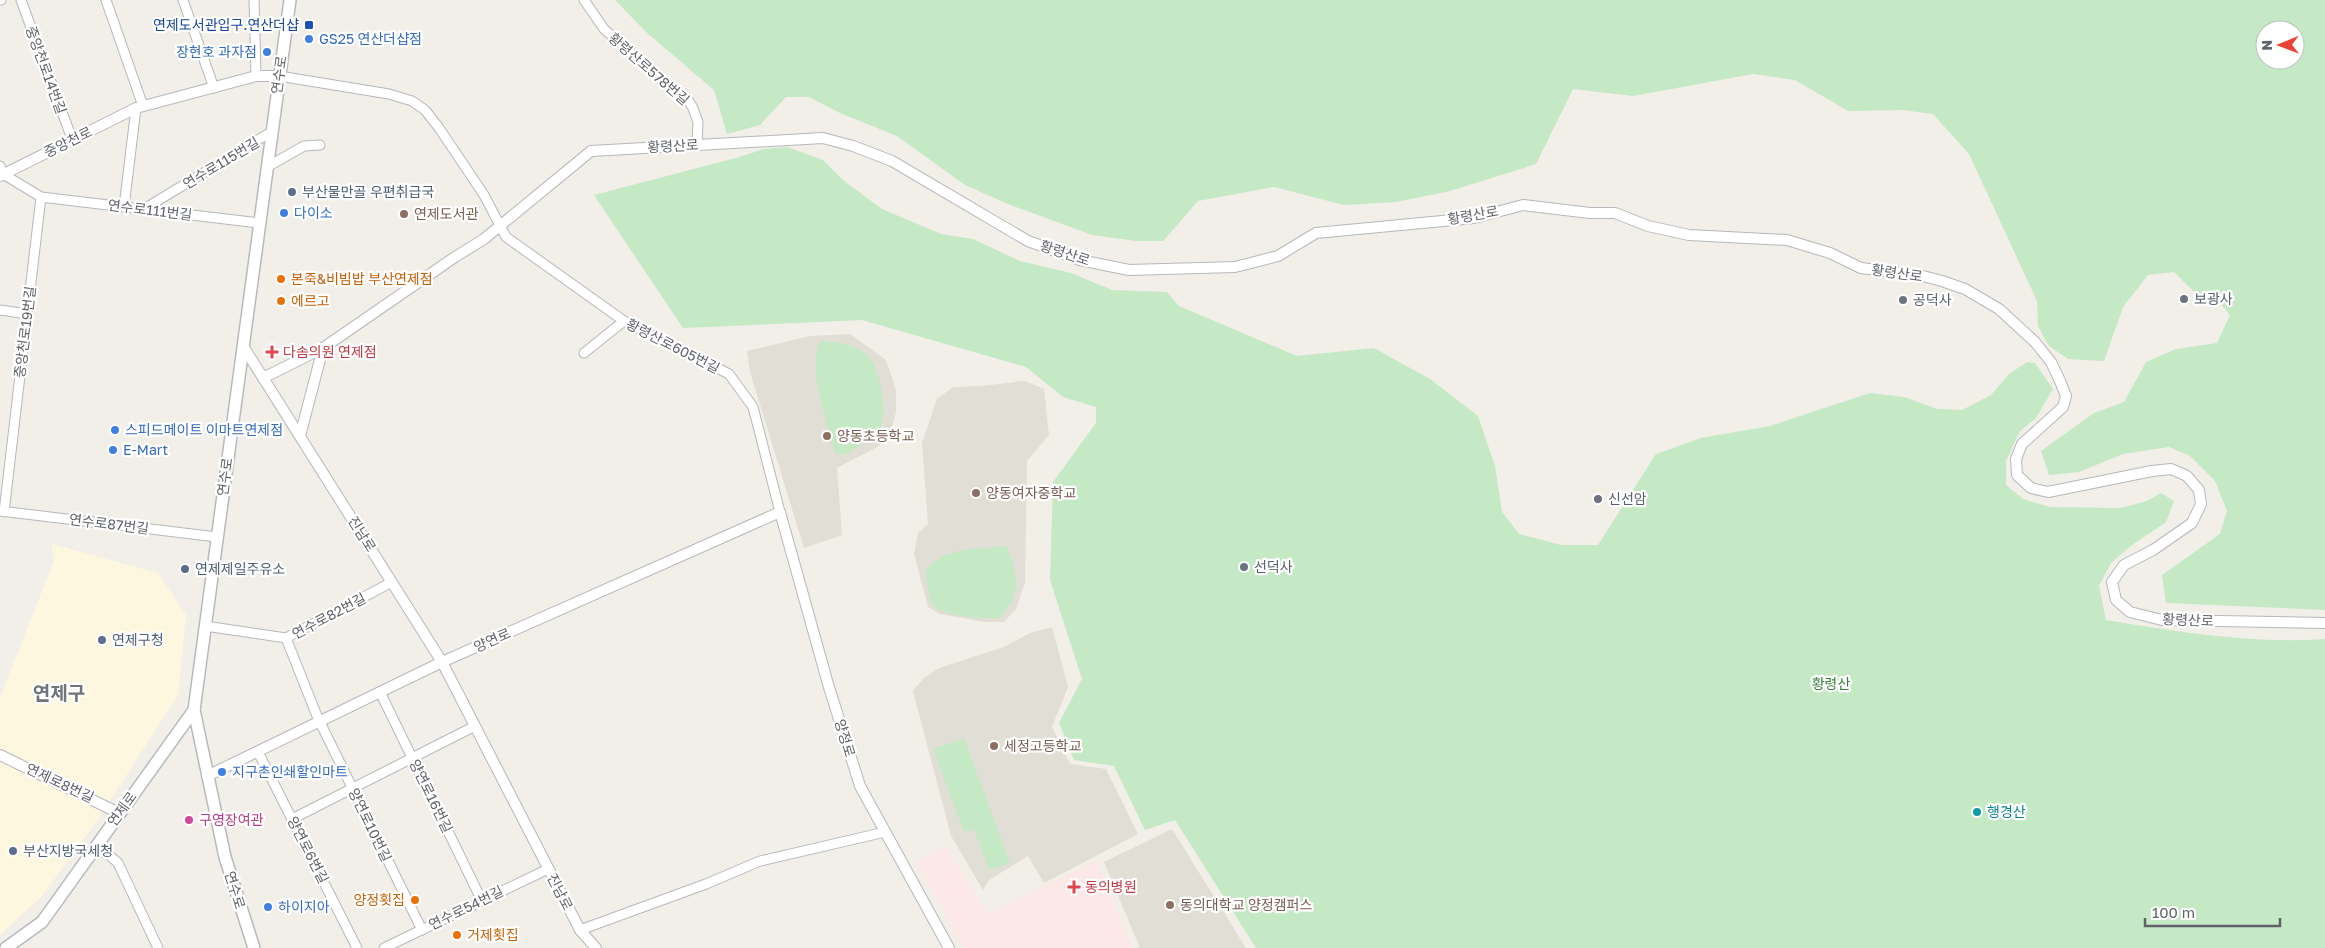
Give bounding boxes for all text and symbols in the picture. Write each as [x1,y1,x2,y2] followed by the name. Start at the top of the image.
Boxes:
[153,16,299,33] place label: 연제도서관입구.연산더샵
[303,19,315,31] marker: 연제도서관입구.연산더샵
[2255,20,2305,70] north arrow
[23,23,70,116] street label: 중앙천로14번길
[605,29,693,108] street label: 황령산로578번길
[319,30,422,47] place label: GS25 연산더샵점
[303,33,315,45] marker: GS25 연산더샵점
[2258,40,2275,51] text: N
[176,43,257,60] place label: 장현호 과자점
[261,46,273,58] marker: 장현호 과자점
[267,54,290,95] street label: 연수로
[41,123,95,160] street label: 중앙천로
[179,133,262,192] street label: 연수로115번길
[647,136,699,155] street label: 황령산로
[302,183,434,200] place label: 부산물만골 우편취급국
[286,186,298,198] marker: 부산물만골 우편취급국
[107,196,193,223] street label: 연수로111번길
[1446,202,1500,227] street label: 황령산로
[294,204,333,221] place label: 다이소
[414,205,479,222] place label: 연제도서관
[278,207,290,219] marker: 다이소
[398,208,410,220] marker: 연제도서관
[1038,236,1092,269] street label: 황령산로
[1870,261,1924,285] street label: 황령산로
[291,270,433,287] place label: 본죽&비빔밥 부산연제점
[275,273,287,285] marker: 본죽&비빔밥 부산연제점
[10,285,39,379] street label: 중앙천로19번길
[2194,290,2233,307] place label: 보광사
[1913,291,1952,308] place label: 공덕사
[291,292,330,309] place label: 에르고
[2178,293,2190,305] marker: 보광사
[1897,294,1909,306] marker: 공덕사
[275,295,287,307] marker: 에르고
[624,315,723,376] street label: 황령산로605번길
[283,343,377,360] place label: 다솜의원 연제점
[265,345,279,359] marker: 다솜의원 연제점
[125,421,283,438] place label: 스피드메이트 이마트연제점
[109,424,121,436] marker: 스피드메이트 이마트연제점
[837,427,914,444] place label: 양동초등학교
[821,430,833,442] marker: 양동초등학교
[123,441,168,458] place label: E-Mart
[107,444,119,456] marker: E-Mart
[213,456,236,497] street label: 연수로
[986,484,1076,501] place label: 양동여자중학교
[970,487,982,499] marker: 양동여자중학교
[1608,490,1647,507] place label: 신선암
[1592,493,1604,505] marker: 신선암
[68,510,150,537] street label: 연수로87번길
[345,513,380,555] street label: 진남로
[1254,558,1293,575] place label: 선덕사
[195,560,285,577] place label: 연제제일주유소
[1238,561,1250,573] marker: 선덕사
[179,563,191,575] marker: 연제제일주유소
[289,589,369,642] street label: 연수로82번길
[2162,610,2214,629] street label: 황령산로
[471,624,513,655] street label: 양연로
[112,631,164,648] place label: 연제구청
[96,634,108,646] marker: 연제구청
[1812,675,1850,692] park label: 황령산
[33,681,85,704] district label: 연제구
[832,717,859,759] street label: 양정로
[1004,737,1081,754] place label: 세정고등학교
[988,740,1000,752] marker: 세정고등학교
[406,756,457,835] street label: 양연로16번길
[24,759,97,806] street label: 연제로8번길
[232,763,348,780] place label: 지구촌인쇄할인마트
[216,766,228,778] marker: 지구촌인쇄할인마트
[345,785,396,864] street label: 양연로10번길
[103,788,140,829] street label: 연제로
[1987,803,2026,820] place label: 행경산
[1971,806,1983,818] marker: 행경산
[199,811,264,828] place label: 구영장여관
[284,813,333,886] street label: 양연로6번길
[183,814,195,826] marker: 구영장여관
[23,842,113,859] place label: 부산지방국세청
[7,845,19,857] marker: 부산지방국세청
[222,869,249,911] street label: 연수로
[544,871,577,913] street label: 진남로
[1085,878,1137,895] place label: 동의병원
[1067,880,1081,894] marker: 동의병원
[426,882,506,933] street label: 연수로54번길
[353,891,405,908] place label: 양정횟집
[409,894,421,906] marker: 양정횟집
[1180,896,1312,913] place label: 동의대학교 양정캠퍼스
[2145,896,2280,928] scale bar
[278,898,330,915] place label: 하이지아
[1164,899,1176,911] marker: 동의대학교 양정캠퍼스
[262,901,274,913] marker: 하이지아
[2152,903,2195,921] text: 100 m
[467,926,519,943] place label: 거제횟집
[451,929,463,941] marker: 거제횟집

